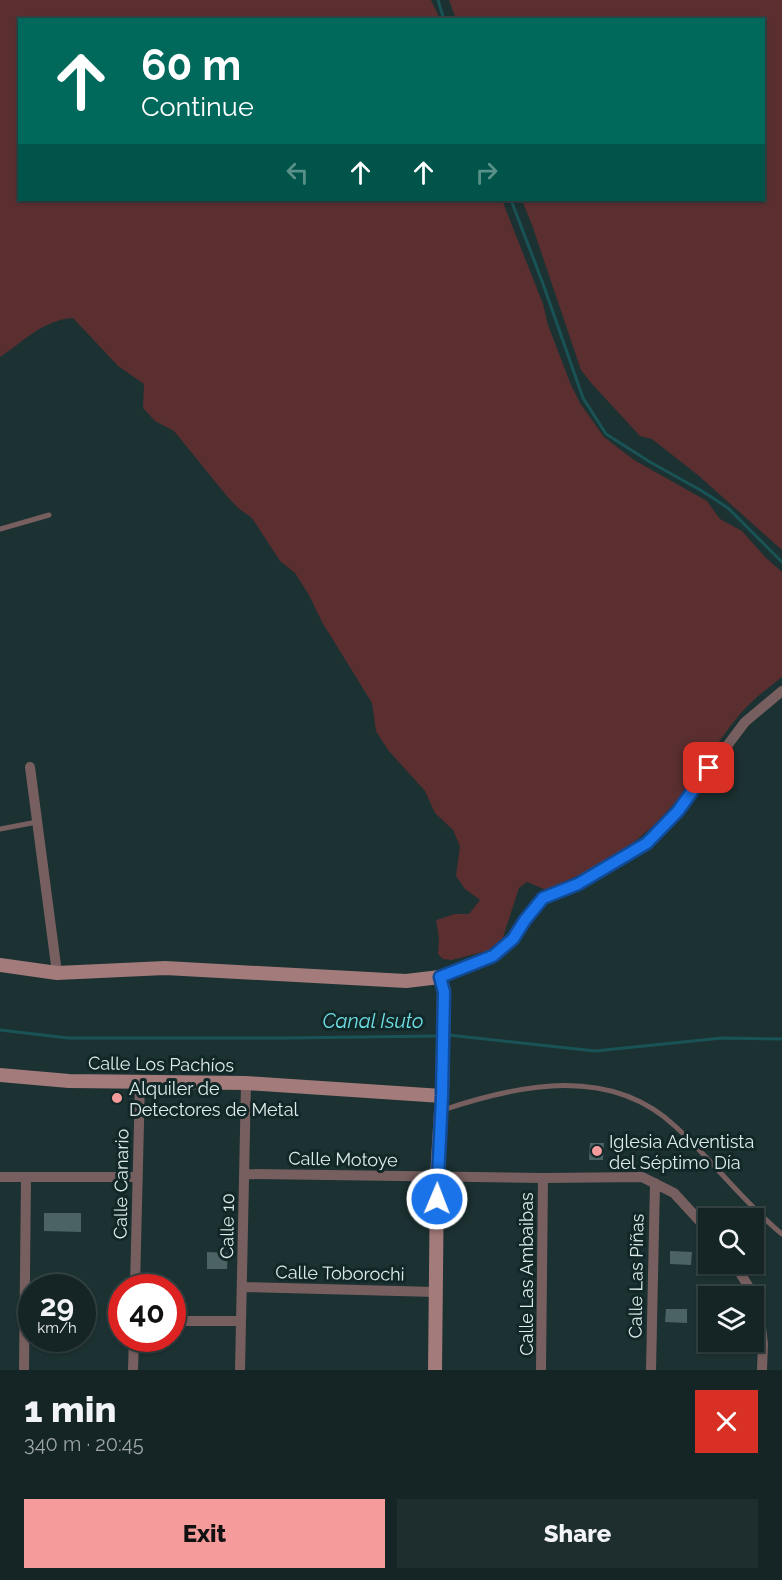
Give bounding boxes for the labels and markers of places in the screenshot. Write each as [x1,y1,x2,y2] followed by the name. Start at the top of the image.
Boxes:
[683,742,734,793] pin
[129,1078,298,1120] place label: Alquiler de Detectores de Metal
[110,1091,124,1105] marker: Alquiler de Detectores de Metal
[609,1131,754,1173] place label: Iglesia Adventista del Séptimo Día
[590,1144,604,1158] marker: Iglesia Adventista del Séptimo Día

